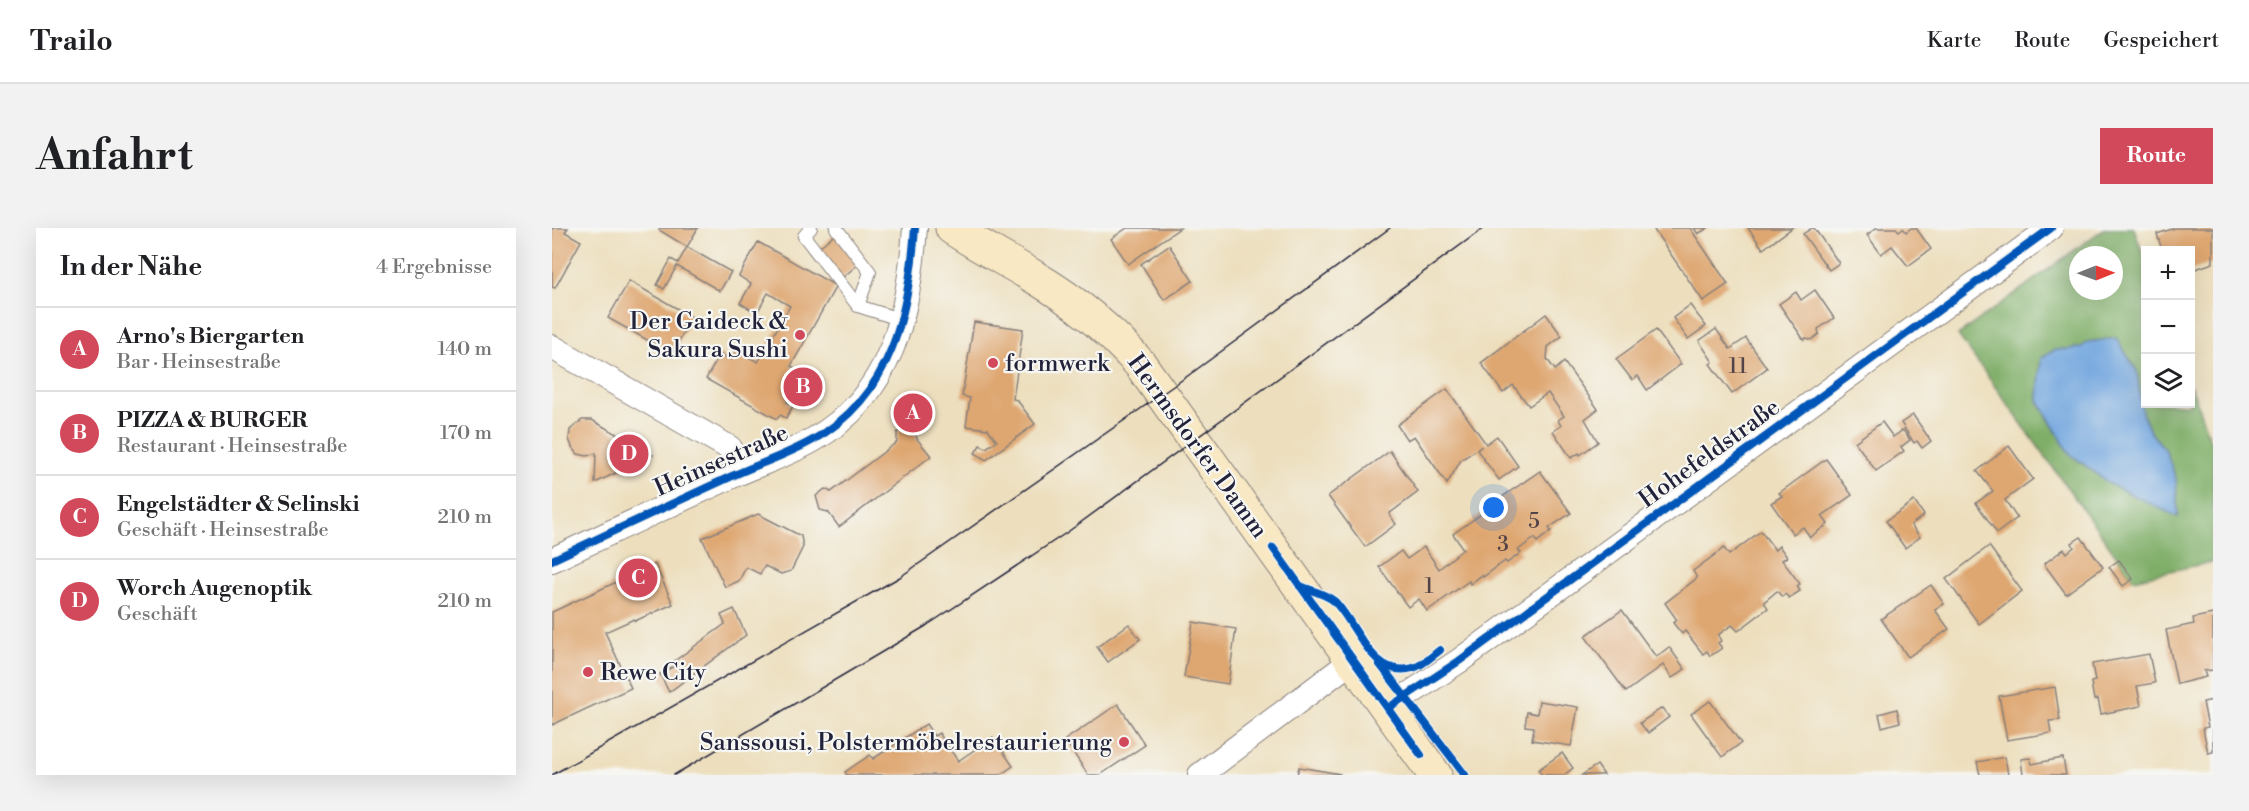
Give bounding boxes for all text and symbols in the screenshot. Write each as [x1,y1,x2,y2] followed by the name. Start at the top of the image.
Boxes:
[30,24,113,59] text: Trailo
[1927,28,1981,54] text: Karte
[2014,28,2070,54] text: Route
[2103,28,2219,54] text: Gespeichert
[2100,128,2213,184] button: Route
[36,130,193,183] text: Anfahrt
[2069,246,2123,300] north arrow
[2141,246,2195,408] map controls
[2141,246,2195,300] button: +
[60,251,202,283] text: In der Nähe
[376,255,492,280] text: 4 Ergebnisse
[2141,300,2195,354] button: −
[630,307,788,365] place label: Der Gaideck & Sakura Sushi
[117,323,304,350] text: Arno's Biergarten
[793,328,807,342] marker: Der Gaideck & Sakura Sushi
[72,337,87,362] text: A
[437,337,492,362] text: 140 m
[1005,349,1111,379] place label: formwerk
[1120,349,1274,545] street label: Hermsdorfer Damm
[117,350,281,375] text: Bar · Heinsestraße
[1729,354,1747,380] house number: 11
[2141,354,2195,408] button: layers
[986,356,1000,370] marker: formwerk
[784,364,822,410] pin: B
[894,390,932,435] pin: A
[1633,392,1786,515] street label: Hohefeldstraße
[117,407,307,434] text: PIZZA & BURGER
[650,418,793,504] street label: Heinsestraße
[72,421,87,446] text: B
[440,421,492,446] text: 170 m
[610,432,649,476] pin: D
[117,434,347,459] text: Restaurant · Heinsestraße
[117,491,360,518] text: Engelstädter & Selinski
[1479,493,1508,522] your location
[72,505,87,530] text: C
[437,505,492,530] text: 210 m
[1528,509,1540,535] house number: 5
[117,518,329,543] text: Geschäft · Heinsestraße
[1497,532,1509,558] house number: 3
[618,556,658,600] pin: C
[1424,574,1434,600] house number: 1
[117,575,312,602] text: Worch Augenoptik
[72,589,87,614] text: D
[437,589,492,614] text: 210 m
[117,602,198,627] text: Geschäft
[600,658,707,688] place label: Rewe City
[581,665,595,679] marker: Rewe City
[700,728,1113,758] place label: Sanssousi, Polstermöbelrestaurierung
[1117,735,1131,749] marker: Sanssousi, Polstermöbelrestaurierung

